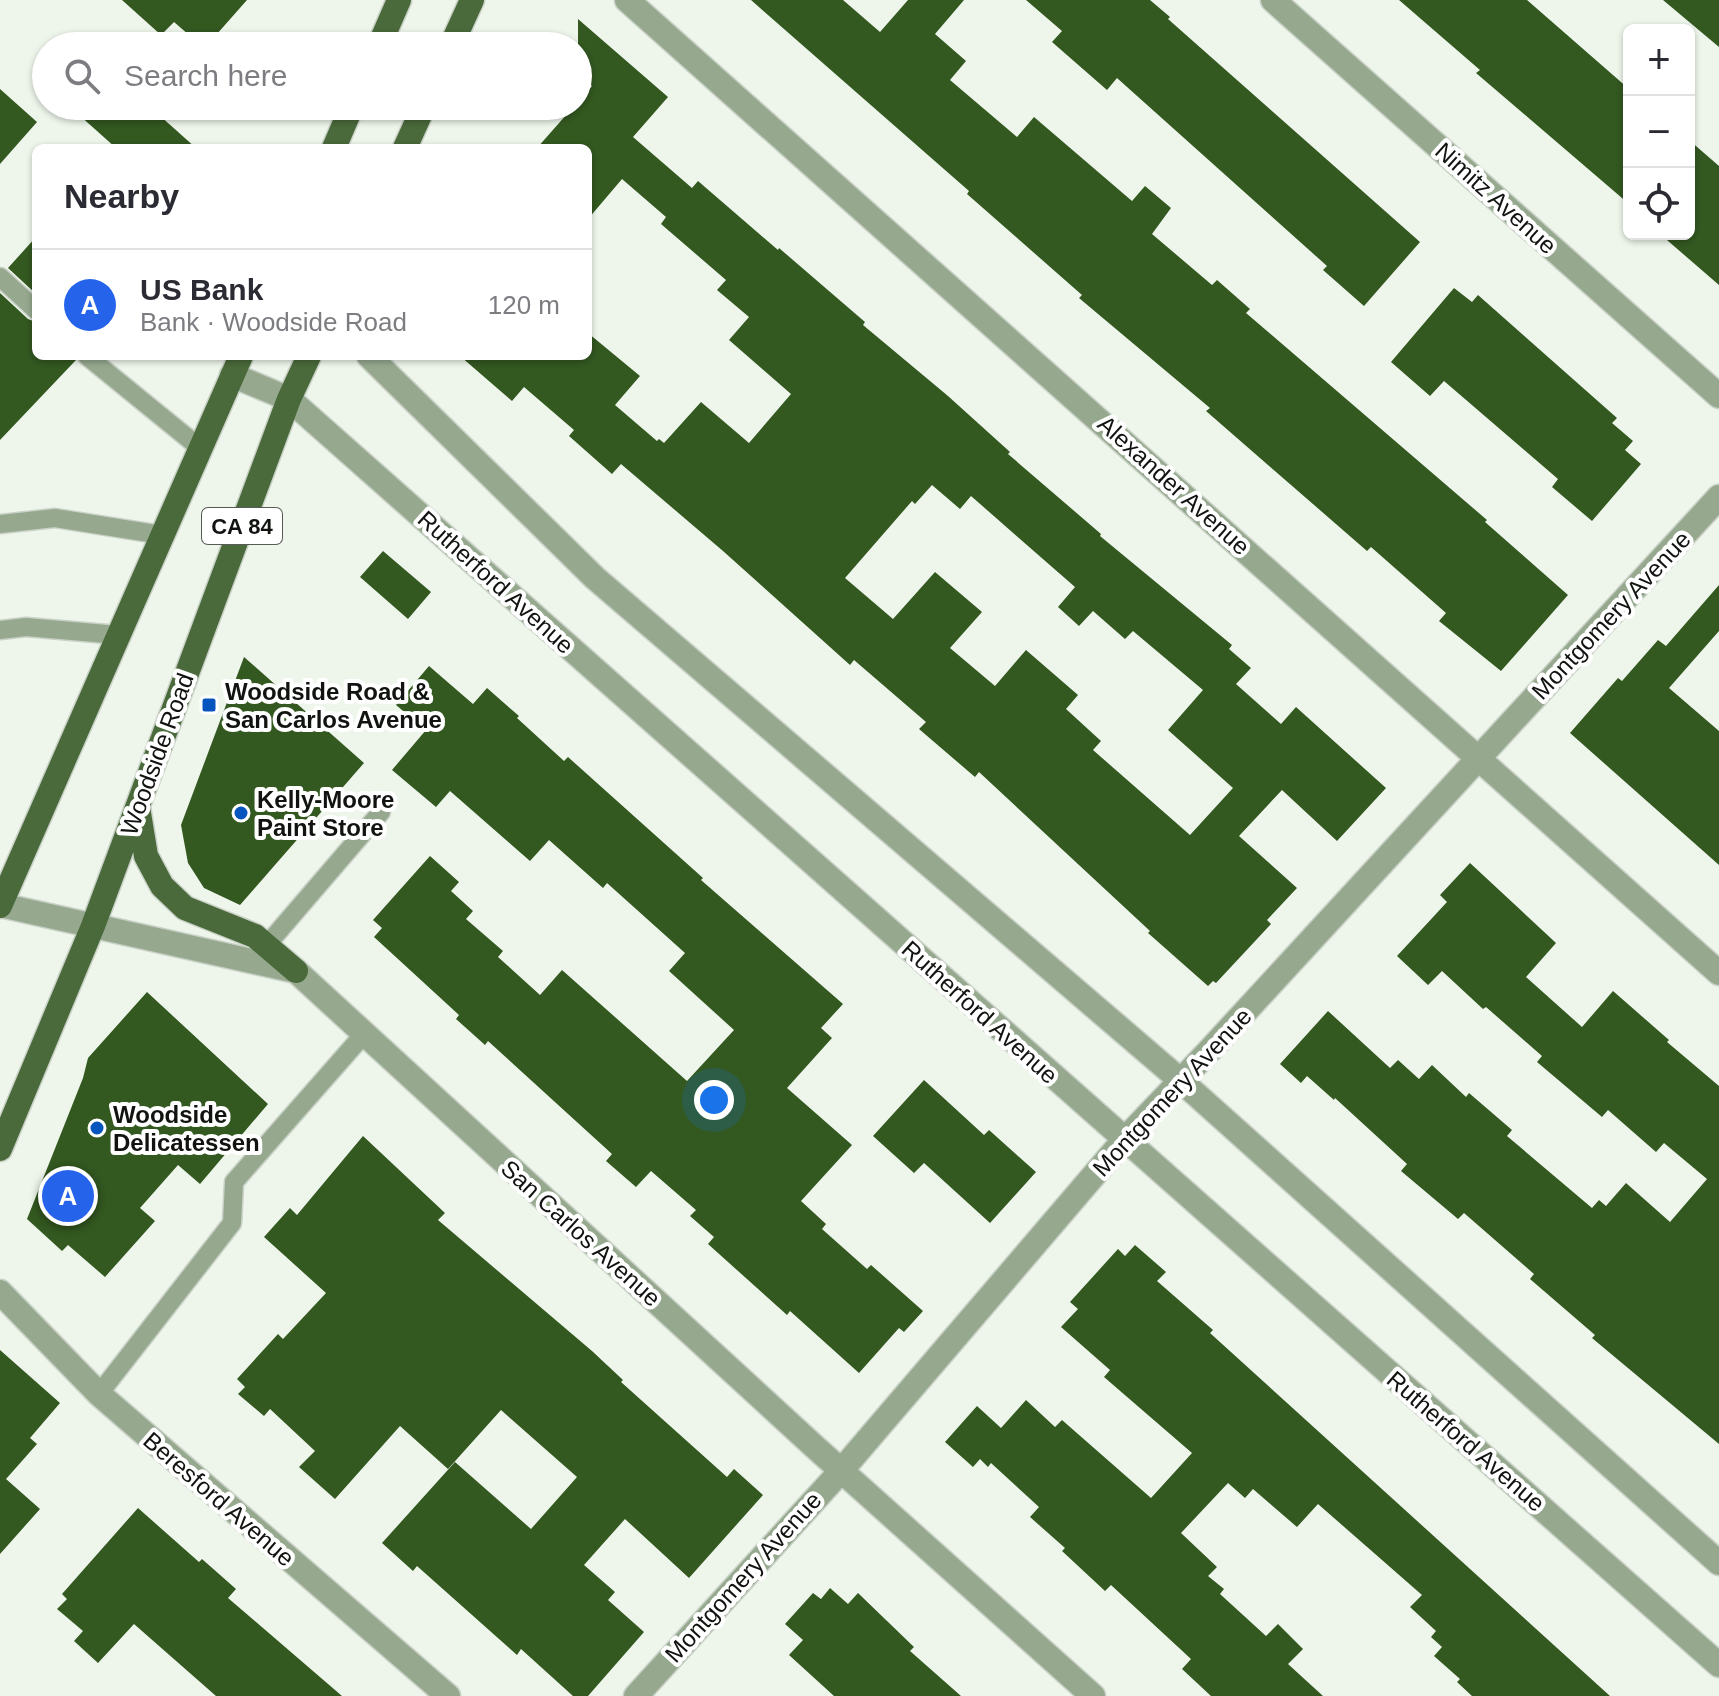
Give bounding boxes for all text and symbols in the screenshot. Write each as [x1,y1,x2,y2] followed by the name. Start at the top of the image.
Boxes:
[1623,24,1695,240] map controls
[1623,24,1695,96] button: +
[32,32,592,120] search box
[60,54,104,98] icon: search
[124,59,287,92] text: Search here
[1623,96,1695,168] button: −
[1430,137,1562,259] street label: Nimitz Avenue
[1623,168,1695,240] button: locate
[64,177,179,215] text: Nearby
[140,273,263,306] text: US Bank
[81,290,99,320] text: A
[488,290,560,320] text: 120 m
[140,307,407,337] text: Bank · Woodside Road
[1093,410,1255,560] street label: Alexander Avenue
[413,505,579,659] street label: Rutherford Avenue
[202,508,282,544] road number: CA 84
[1526,525,1696,705] street label: Montgomery Avenue
[115,669,199,839] street label: Woodside Road
[225,678,442,733] place label: Woodside Road & San Carlos Avenue
[200,696,218,714] marker: Woodside Road & San Carlos Avenue
[257,786,394,841] place label: Kelly-Moore Paint Store
[232,804,250,822] marker: Kelly-Moore Paint Store
[897,935,1063,1089] street label: Rutherford Avenue
[1087,1002,1257,1182] street label: Montgomery Avenue
[694,1080,734,1120] your location
[113,1101,260,1156] place label: Woodside Delicatessen
[88,1119,106,1137] marker: Woodside Delicatessen
[496,1154,666,1312] street label: San Carlos Avenue
[42,1166,94,1226] pin: A
[1382,1365,1550,1517] street label: Rutherford Avenue
[138,1426,300,1572] street label: Beresford Avenue
[659,1486,827,1668] street label: Montgomery Avenue

